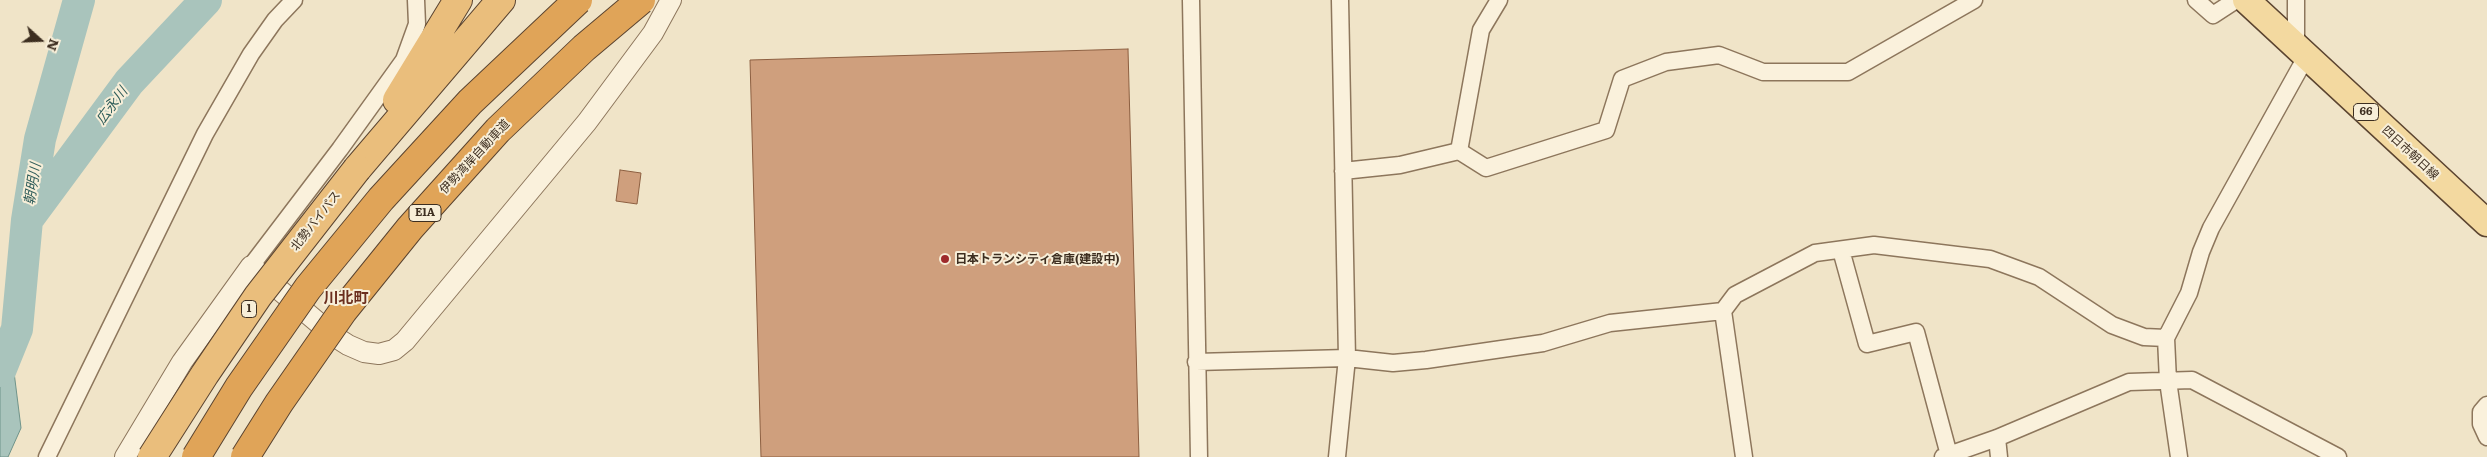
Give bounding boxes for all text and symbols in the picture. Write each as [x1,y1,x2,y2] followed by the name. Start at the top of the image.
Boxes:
[15,15,65,65] north arrow
[43,36,66,54] text: N
[93,84,131,128] water label: 広永川
[2354,104,2378,120] road number: 66
[437,117,513,197] street label: 伊勢湾岸自動車道
[2379,123,2441,183] street label: 四日市朝日線
[21,162,45,206] water label: 朝明川
[288,188,344,254] street label: 北勢バイパス
[409,204,441,222] road number: E1A
[955,252,1120,266] place label: 日本トランシティ倉庫(建設中)
[939,253,951,265] marker: 日本トランシティ倉庫(建設中)
[324,290,368,308] district label: 川北町
[242,300,256,318] road number: 1

